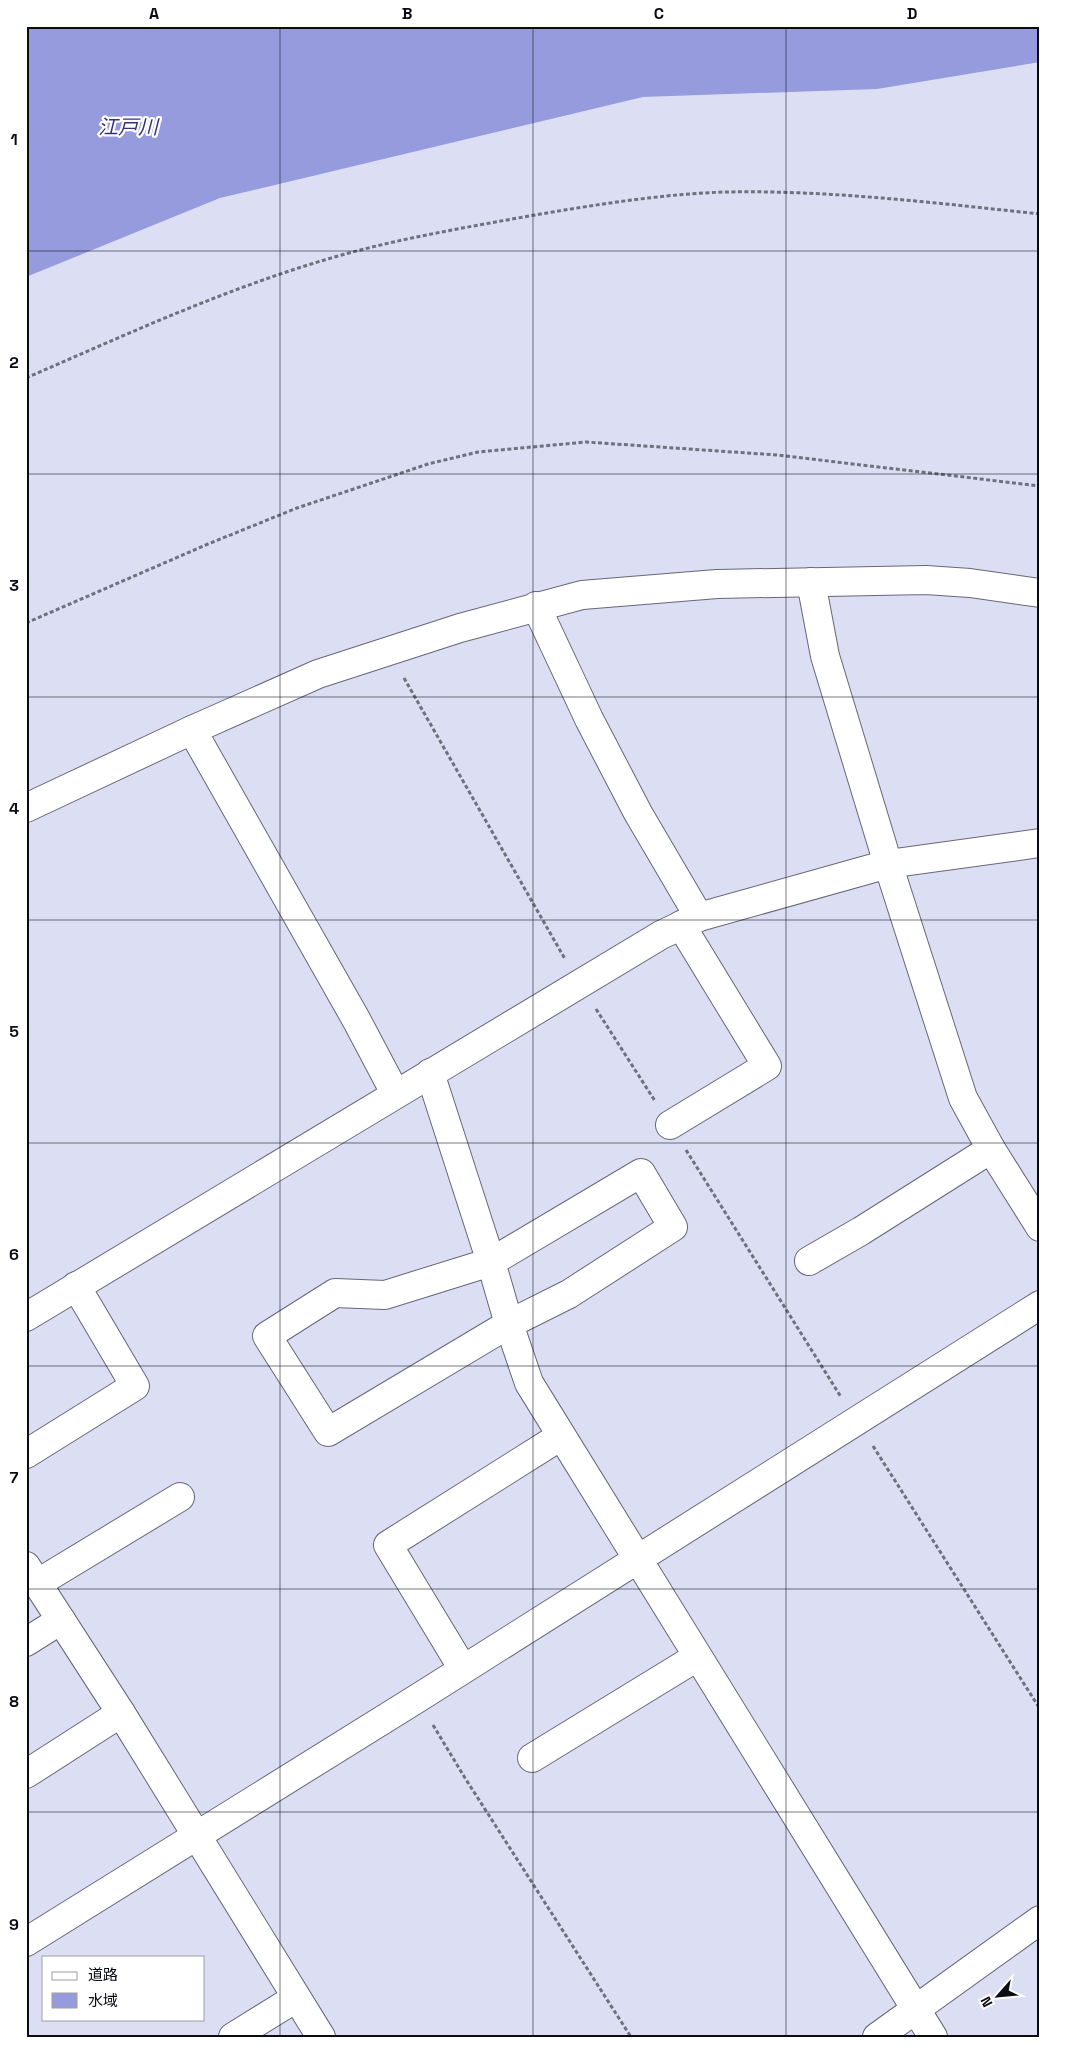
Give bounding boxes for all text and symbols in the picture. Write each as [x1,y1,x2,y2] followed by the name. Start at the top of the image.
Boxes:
[149,3,159,24] text: A
[402,3,412,24] text: B
[654,3,664,24] text: C
[907,3,917,24] text: D
[98,114,160,140] water label: 江戸川
[10,129,18,150] text: 1
[9,352,19,373] text: 2
[9,575,19,596] text: 3
[9,798,19,819] text: 4
[9,1021,19,1042] text: 5
[9,1244,19,1265] text: 6
[10,1467,19,1488] text: 7
[9,1691,19,1712] text: 8
[9,1914,19,1935] text: 9
[42,1956,205,2020] legend
[88,1965,118,1984] text: 道路
[974,1970,1024,2020] north arrow
[88,1991,118,2010] text: 水域
[976,1994,997,2010] text: N

